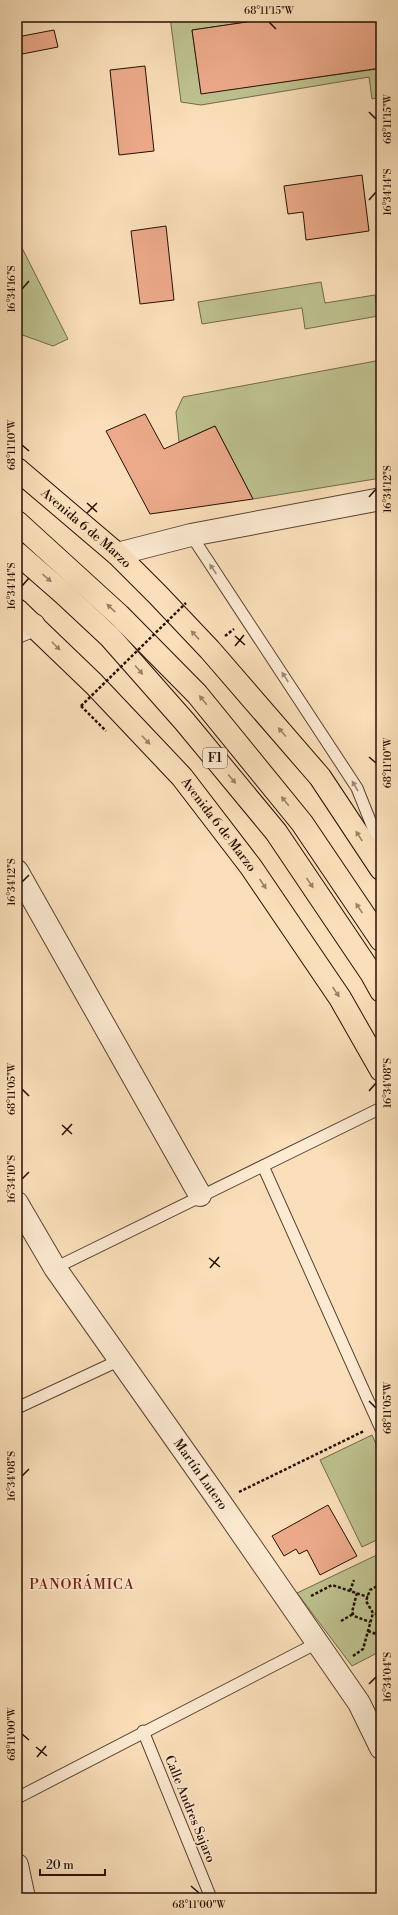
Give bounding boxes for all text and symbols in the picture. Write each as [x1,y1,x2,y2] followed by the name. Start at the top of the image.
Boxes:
[244,5,295,17] text: 68°11'15"W
[382,93,394,144] text: 68°11'15"W
[382,168,394,216] text: 16°34'14"S
[6,265,18,313] text: 16°34'16"S
[6,419,18,470] text: 68°11'10"W
[382,465,394,513] text: 16°34'12"S
[37,484,135,572] street label: Avenida 6 de Marzo
[6,562,18,610] text: 16°34'14"S
[209,563,217,574] one-way arrow
[41,574,52,583] one-way arrow
[106,603,116,613] one-way arrow
[191,630,200,640] one-way arrow
[51,641,61,651] one-way arrow
[134,664,143,675] one-way arrow
[281,672,289,682] one-way arrow
[198,695,207,706] one-way arrow
[277,727,286,738] one-way arrow
[141,735,151,745] one-way arrow
[382,737,394,788] text: 68°11'10"W
[203,748,227,768] road number: F1
[177,774,260,875] street label: Avenida 6 de Marzo
[228,774,237,785] one-way arrow
[352,780,359,792] one-way arrow
[280,796,289,807] one-way arrow
[356,830,363,842] one-way arrow
[6,858,18,906] text: 16°34'12"S
[306,878,314,888] one-way arrow
[259,879,267,890] one-way arrow
[355,902,363,913] one-way arrow
[332,987,340,997] one-way arrow
[382,1058,394,1108] text: 16°34'08"S
[6,1062,18,1115] text: 68°11'05"W
[6,1155,18,1203] text: 16°34'10"S
[382,1381,394,1434] text: 68°11'05"W
[170,1436,231,1513] street label: Martín Lutero
[6,1451,18,1501] text: 16°34'08"S
[29,1574,135,1594] district label: PANORÁMICA
[382,1652,394,1702] text: 16°34'04"S
[6,1706,18,1761] text: 68°11'00"W
[161,1753,219,1865] street label: Calle Andres Sajaro
[40,1851,105,1877] scale bar
[46,1858,74,1873] text: 20 m
[172,1899,227,1911] text: 68°11'00"W

